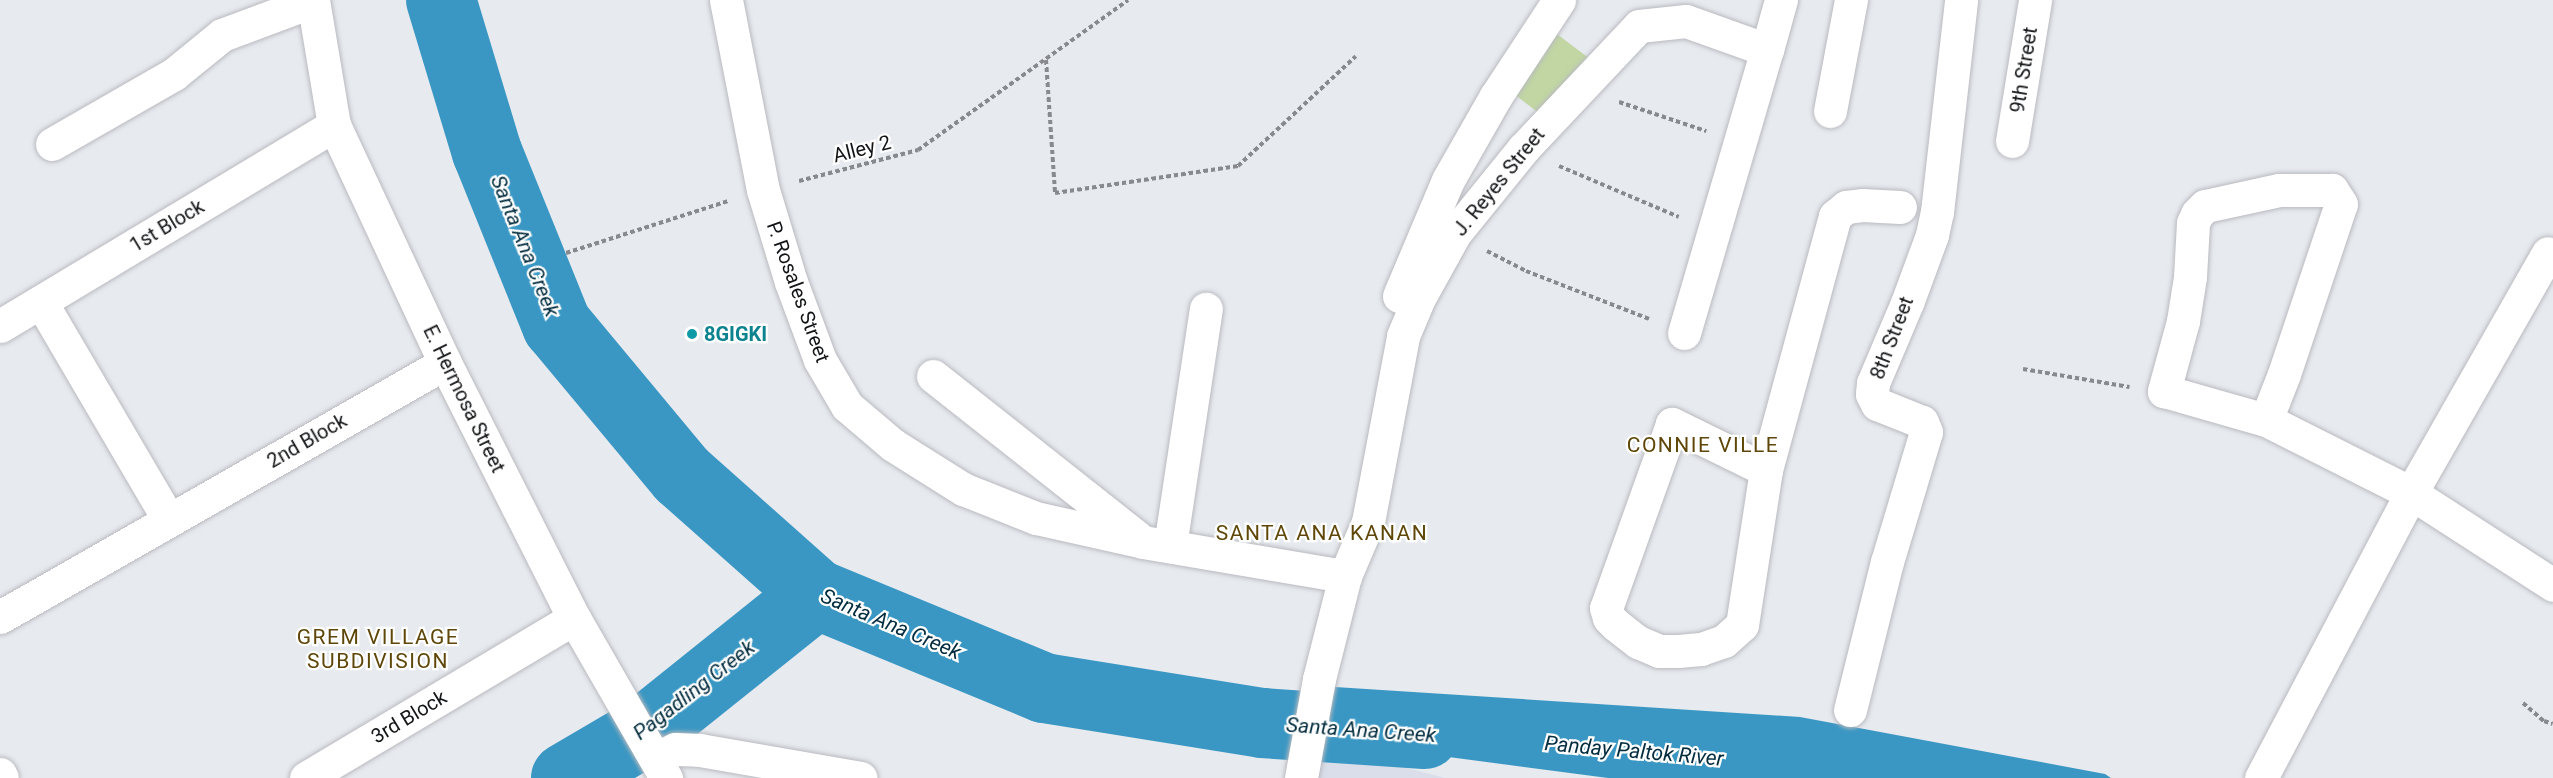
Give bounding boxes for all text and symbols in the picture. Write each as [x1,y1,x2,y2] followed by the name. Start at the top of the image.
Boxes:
[2005,25,2043,115] street label: 9th Street
[1448,123,1550,241] street label: J. Reyes Street
[831,130,893,168] street label: Alley 2
[485,172,565,320] water label: Santa Ana Creek
[126,194,208,258] street label: 1st Block
[761,218,835,366] street label: P. Rosales Street
[1865,293,1919,383] street label: 8th Street
[418,321,510,477] street label: E. Hermosa Street
[704,322,767,346] place label: 8GIGKI
[685,327,699,341] marker: 8GIGKI
[263,409,351,473] street label: 2nd Block
[1627,432,1779,458] district label: CONNIE VILLE
[1216,520,1428,546] district label: SANTA ANA KANAN
[817,583,965,665] water label: Santa Ana Creek
[297,624,459,674] district label: GREM VILLAGE SUBDIVISION
[628,635,760,745] water label: Pagadling Creek
[367,685,451,749] street label: 3rd Block
[1285,712,1437,748] water label: Santa Ana Creek
[1543,731,1725,771] water label: Panday Paltok River

